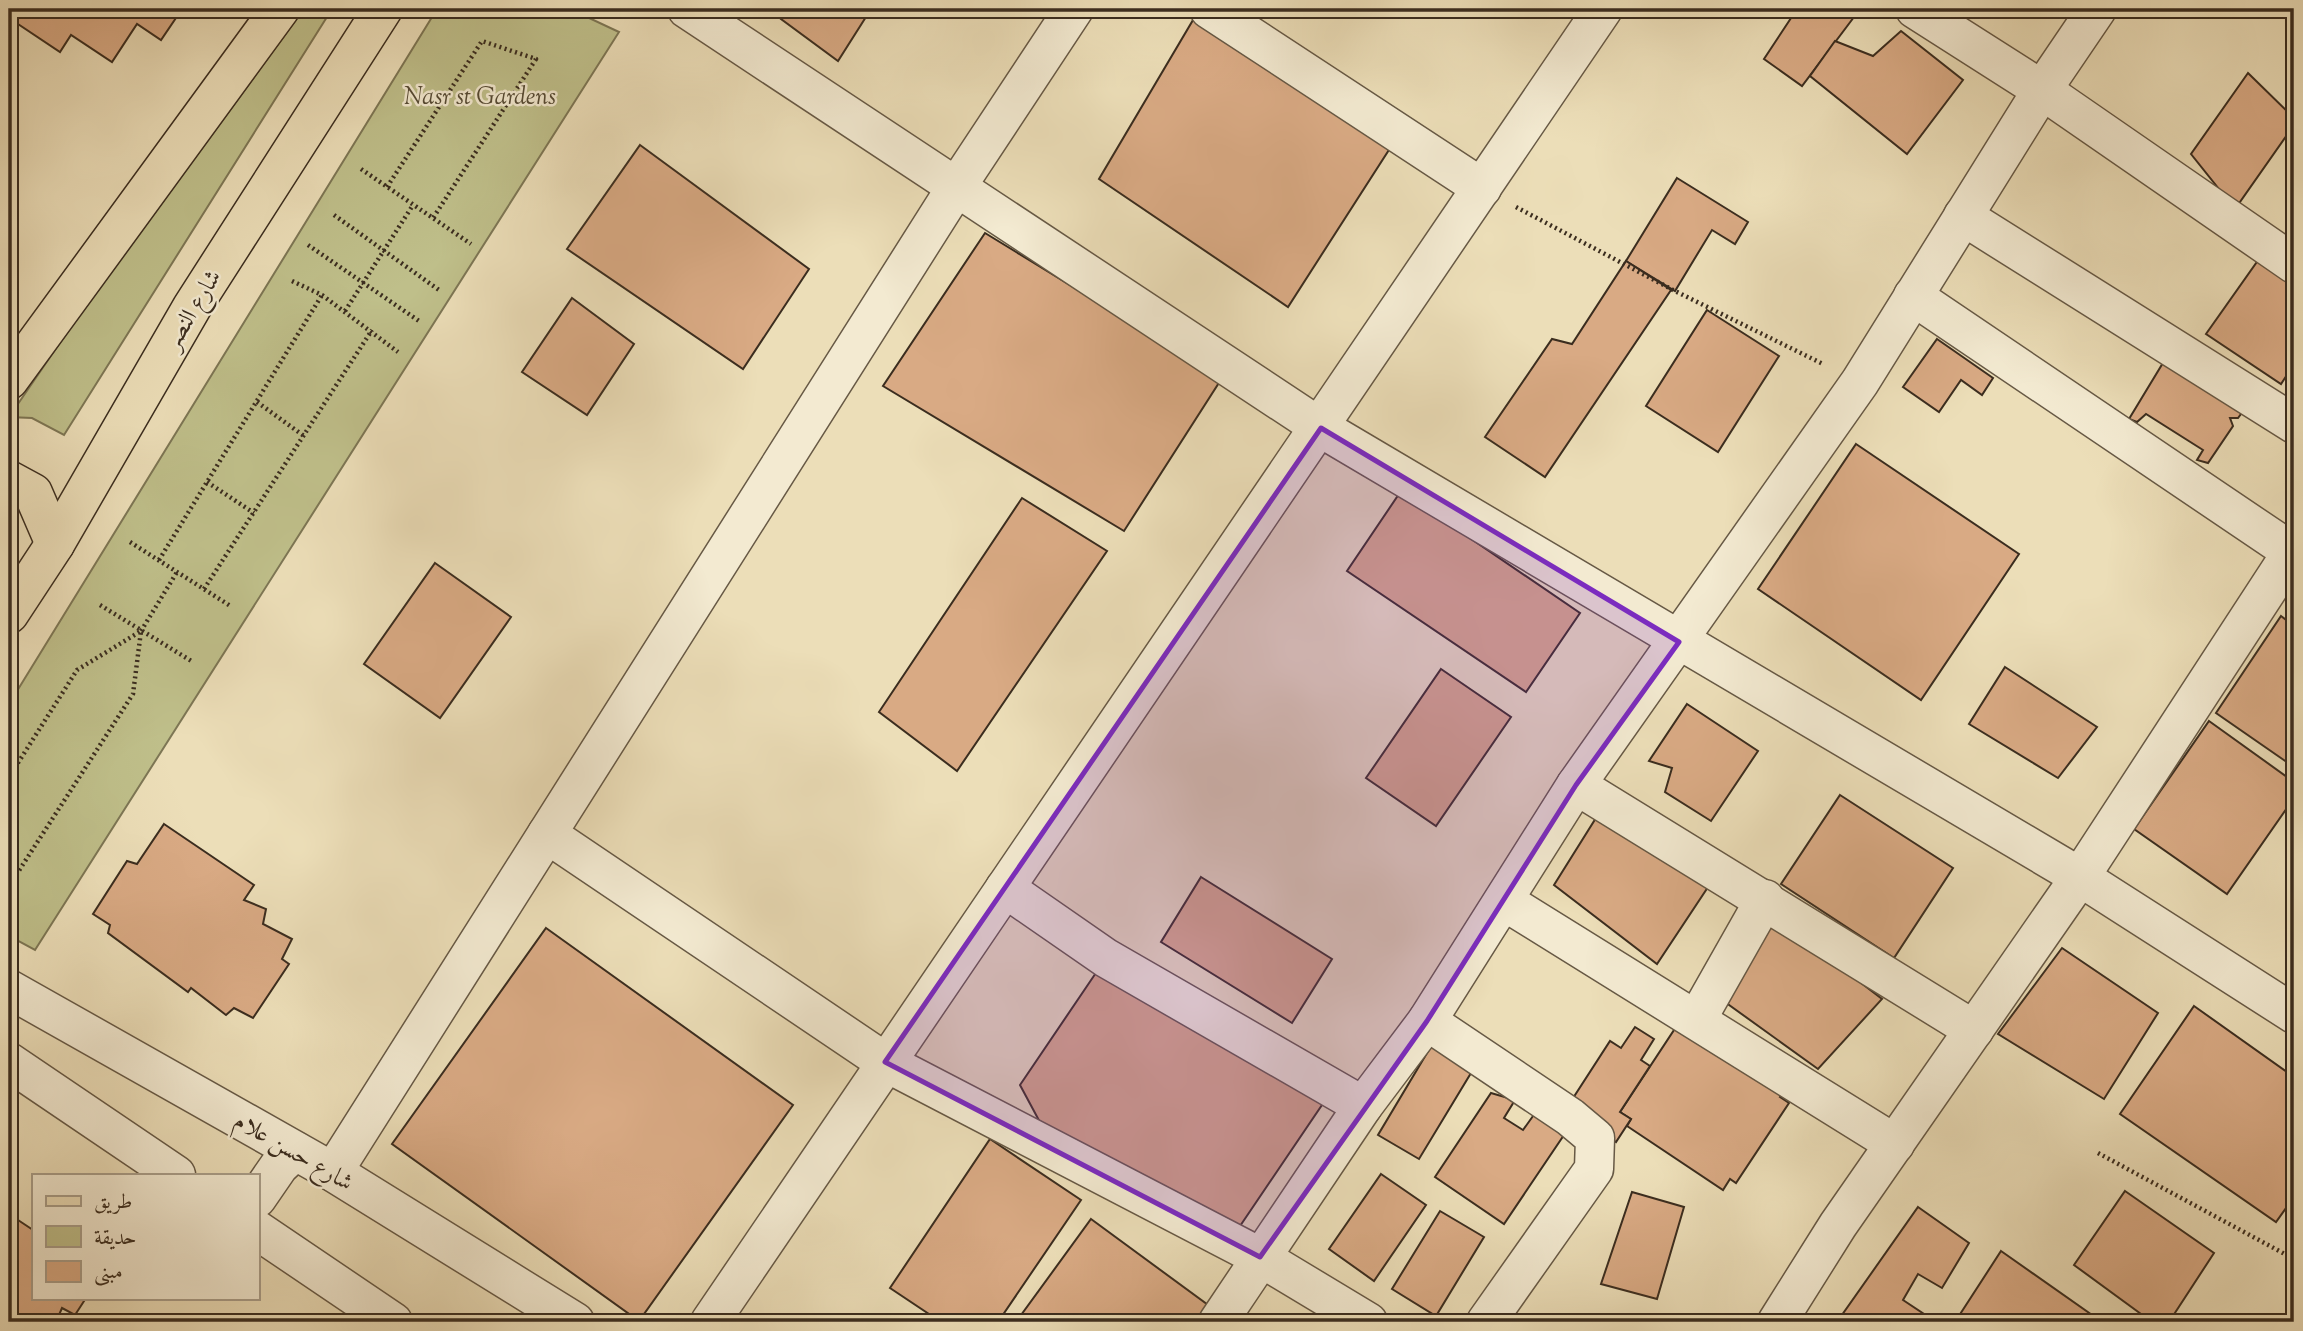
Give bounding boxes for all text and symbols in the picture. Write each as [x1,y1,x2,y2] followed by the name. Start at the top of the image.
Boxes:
[404,81,556,115] park label: Nasr st Gardens
[155,264,232,359] street label: شارع النصر
[226,1105,359,1202] street label: شارع حسن علام
[32,1174,259,1300] legend
[94,1188,132,1218] text: طريق
[94,1224,137,1254] text: حديقة
[94,1258,123,1288] text: مبنى

